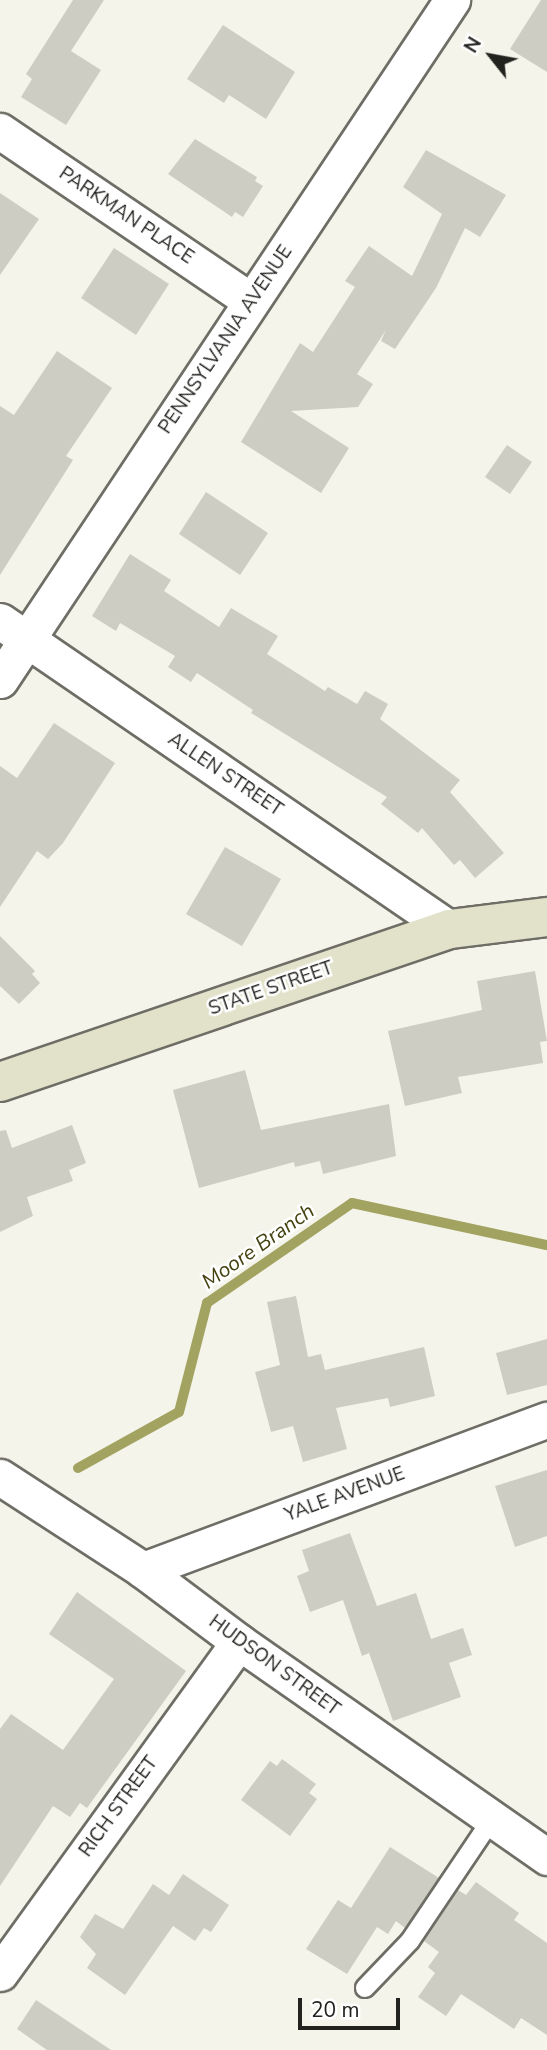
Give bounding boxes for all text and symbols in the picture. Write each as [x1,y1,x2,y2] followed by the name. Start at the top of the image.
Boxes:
[456,21,526,91] north arrow
[458,32,488,58] text: N
[54,162,198,270] street label: PARKMAN PLACE
[154,242,298,438] street label: PENNSYLVANIA AVENUE
[163,728,287,822] street label: ALLEN STREET
[206,957,336,1021] street label: STATE STREET
[197,1198,319,1294] water label: Moore Branch
[282,1463,408,1527] street label: YALE AVENUE
[204,1611,344,1721] street label: HUDSON STREET
[75,1752,163,1862] street label: RICH STREET
[302,1983,404,2027] scale bar
[311,1996,360,2024] text: 20 m

